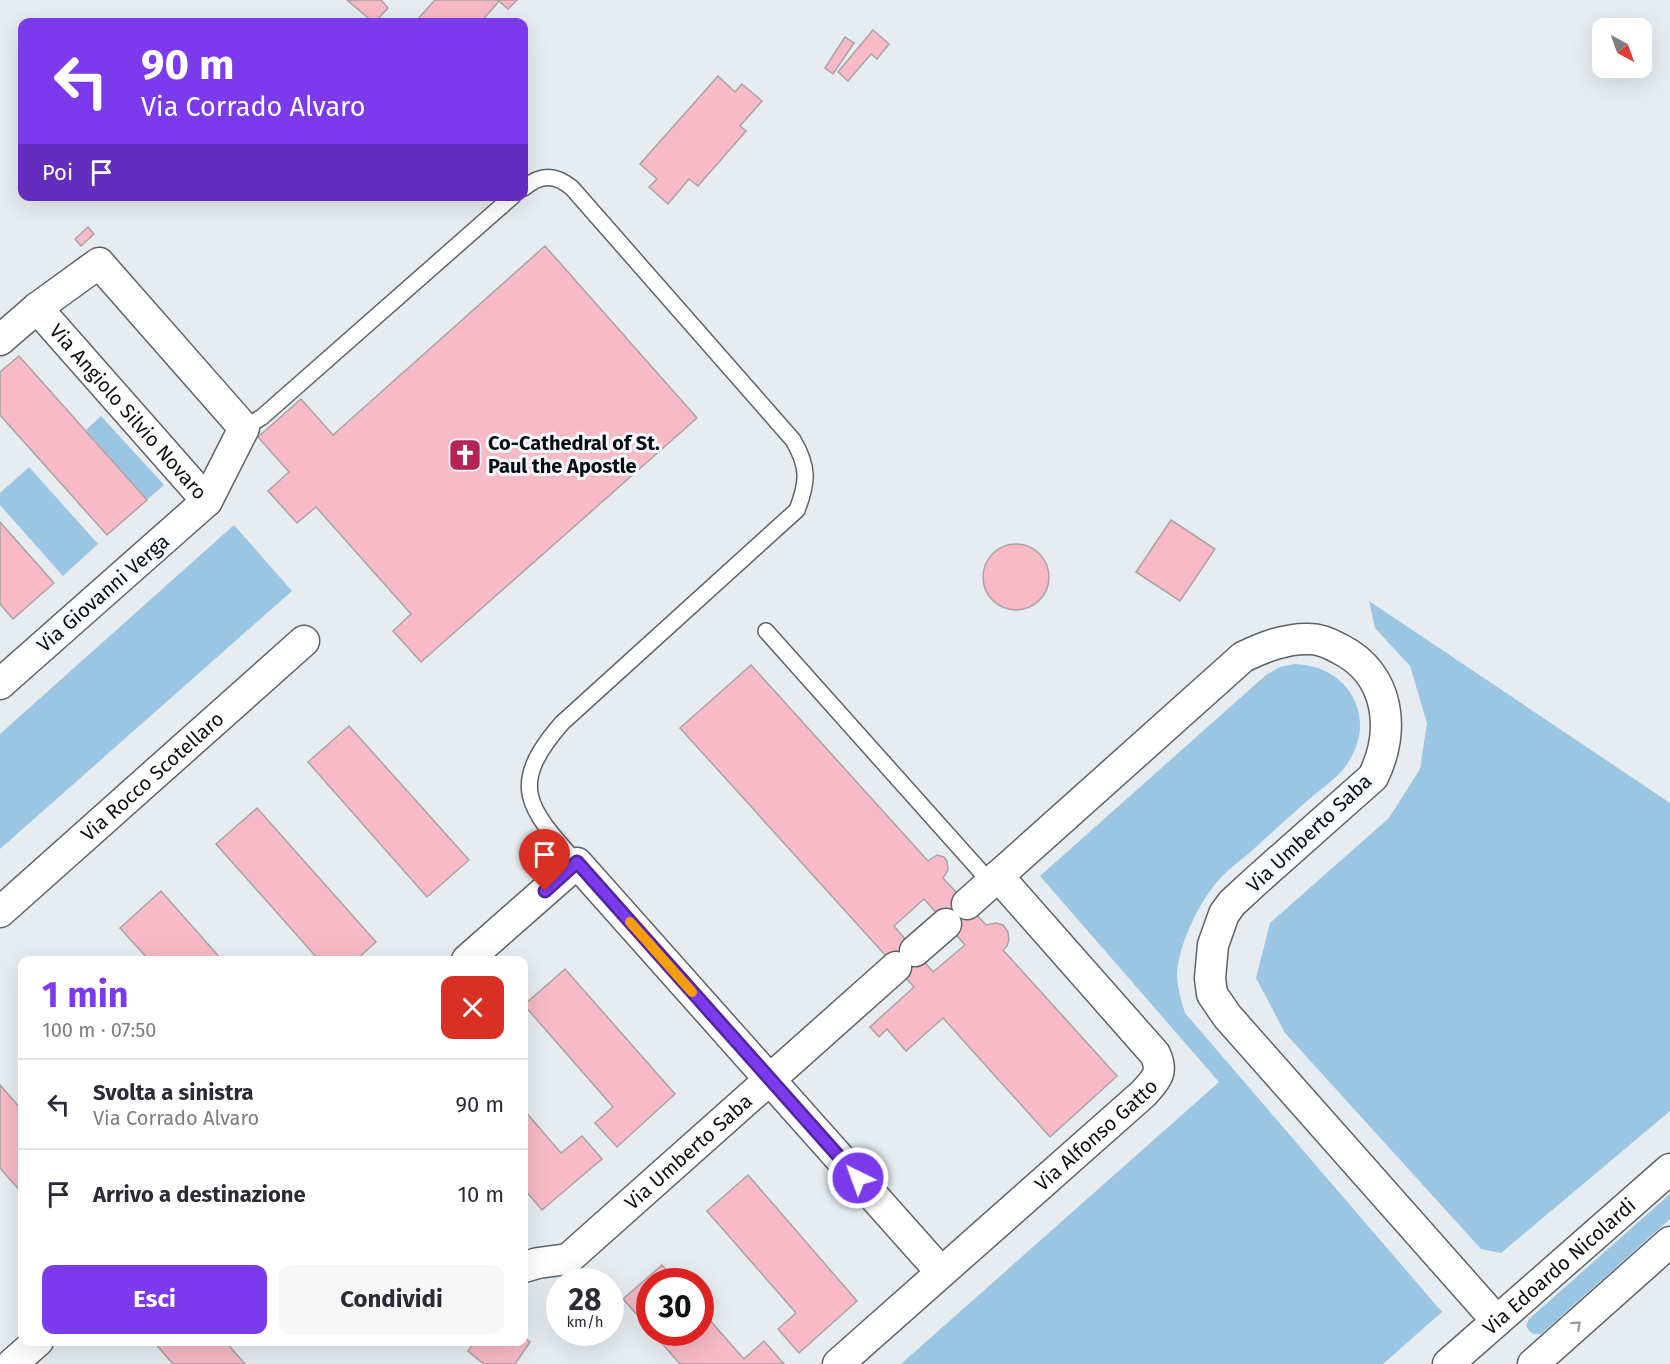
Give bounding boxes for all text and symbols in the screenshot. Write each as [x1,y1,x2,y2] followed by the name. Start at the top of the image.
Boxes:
[1592,18,1652,78] north arrow
[1592,18,1652,78] map controls
[141,40,235,90] text: 90 m
[42,42,120,120] icon: left
[141,91,366,123] text: Via Corrado Alvaro
[85,156,118,189] icon: arrive
[42,159,73,186] text: Poi
[45,319,212,504] street label: Via Angiolo Silvio Novaro
[488,431,660,478] place label: Co-Cathedral of St. Paul the Apostle
[447,437,483,473] church icon: Co-Cathedral of St. Paul the Apostle
[32,529,174,657] street label: Via Giovanni Verga
[76,706,228,846] street label: Via Rocco Scotellaro
[1242,769,1376,897] street label: Via Umberto Saba
[519,829,570,891] pin
[528,838,561,871] icon: arrive
[42,973,129,1017] text: 1 min
[441,976,504,1039] button: close
[42,1018,157,1042] text: 100 m · 07:50
[1030,1074,1163,1196] street label: Via Alfonso Gatto
[93,1079,254,1106] text: Svolta a sinistra
[42,1088,75,1121] icon: left
[620,1089,757,1215] street label: Via Umberto Saba
[455,1091,504,1118] text: 90 m
[93,1106,259,1130] text: Via Corrado Alvaro
[826,1146,890,1210] position arrow
[42,1178,75,1211] icon: arrive
[93,1181,306,1208] text: Arrivo a destinazione
[458,1181,504,1208] text: 10 m
[1478,1193,1640,1340] street label: Via Edoardo Nicolardi
[42,1265,267,1334] button: Esci
[279,1265,504,1334] button: Condividi
[636,1268,714,1346] speed limit sign: 30
[569,1282,601,1318] text: 28
[566,1313,604,1331] text: km/h
[1570,1321,1580,1332] one-way arrow

